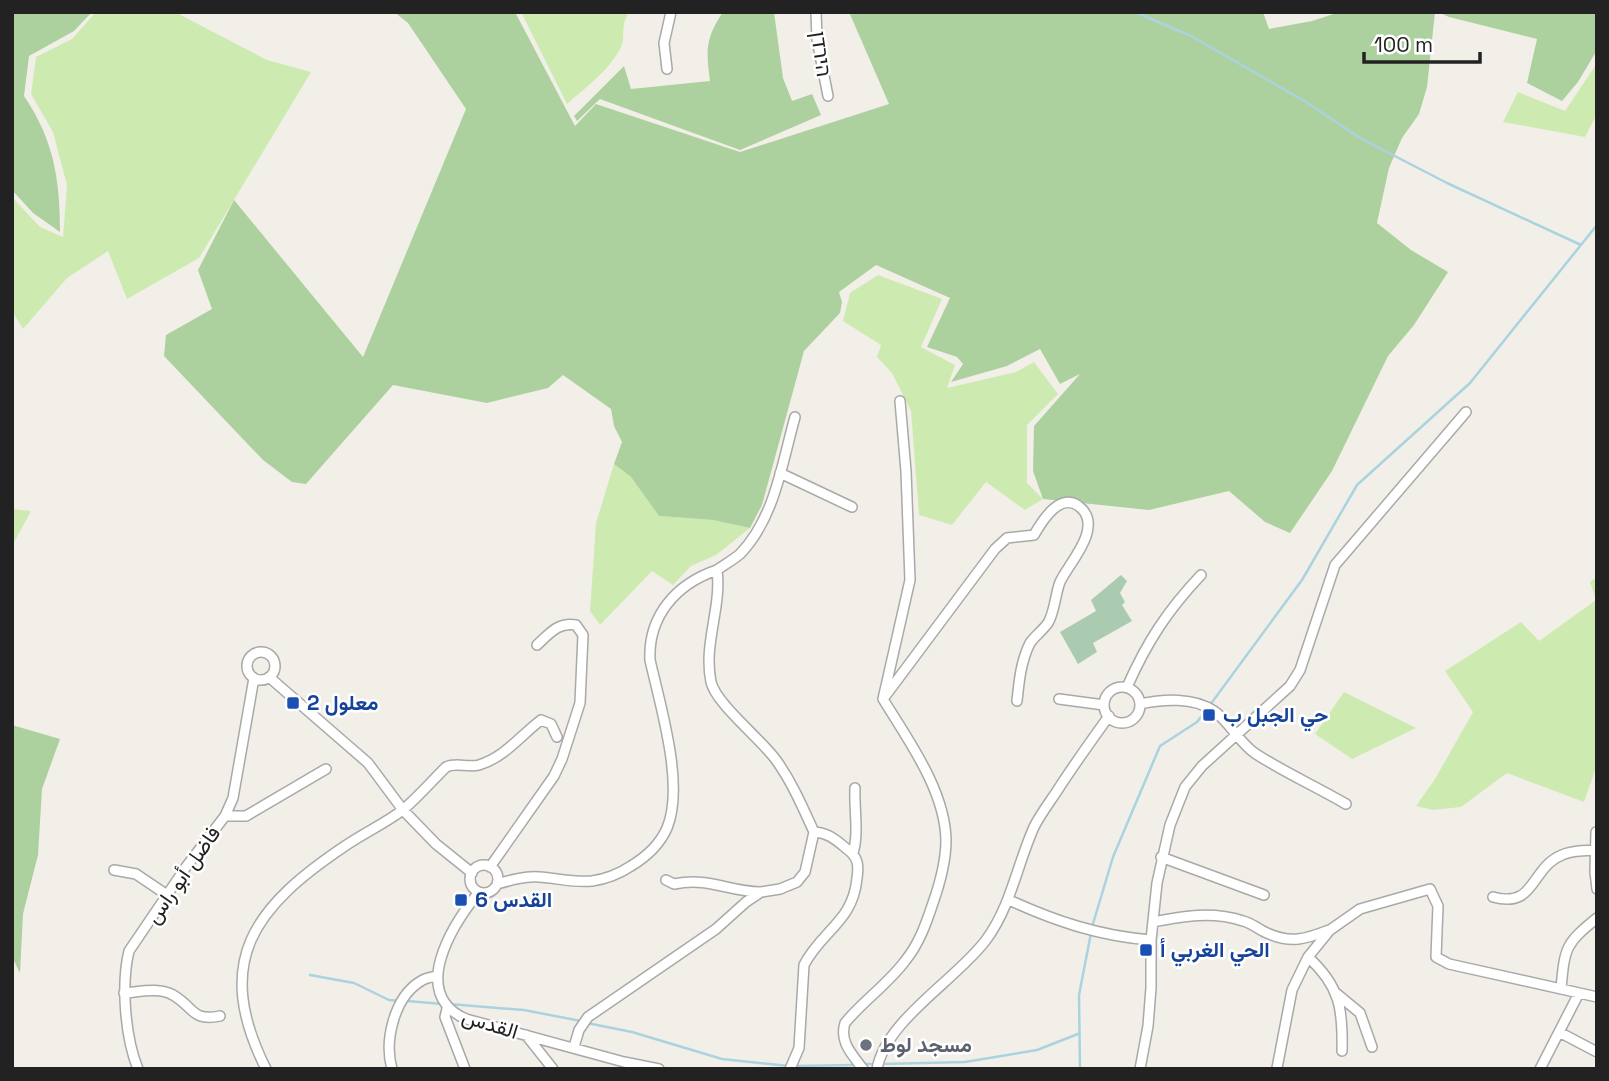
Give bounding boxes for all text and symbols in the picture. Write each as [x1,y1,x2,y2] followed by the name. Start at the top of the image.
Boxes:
[1364,21,1480,65] scale bar
[805,29,838,79] street label: הירדן
[1374,31,1433,58] text: 100 m
[307,689,378,716] place label: معلول 2
[285,695,301,711] marker: معلول 2
[1223,701,1328,732] place label: حي الجبل ب
[1201,707,1217,723] marker: حي الجبل ب
[139,821,226,929] street label: فاضل أبو راس
[475,886,552,913] place label: القدس 6
[453,892,469,908] marker: القدس 6
[1160,936,1270,967] place label: الحي الغربي أ
[1138,942,1154,958] marker: الحي الغربي أ
[459,1002,522,1045] street label: القدس
[880,1031,972,1058] place label: مسجد لوط
[858,1037,874,1053] marker: مسجد لوط

